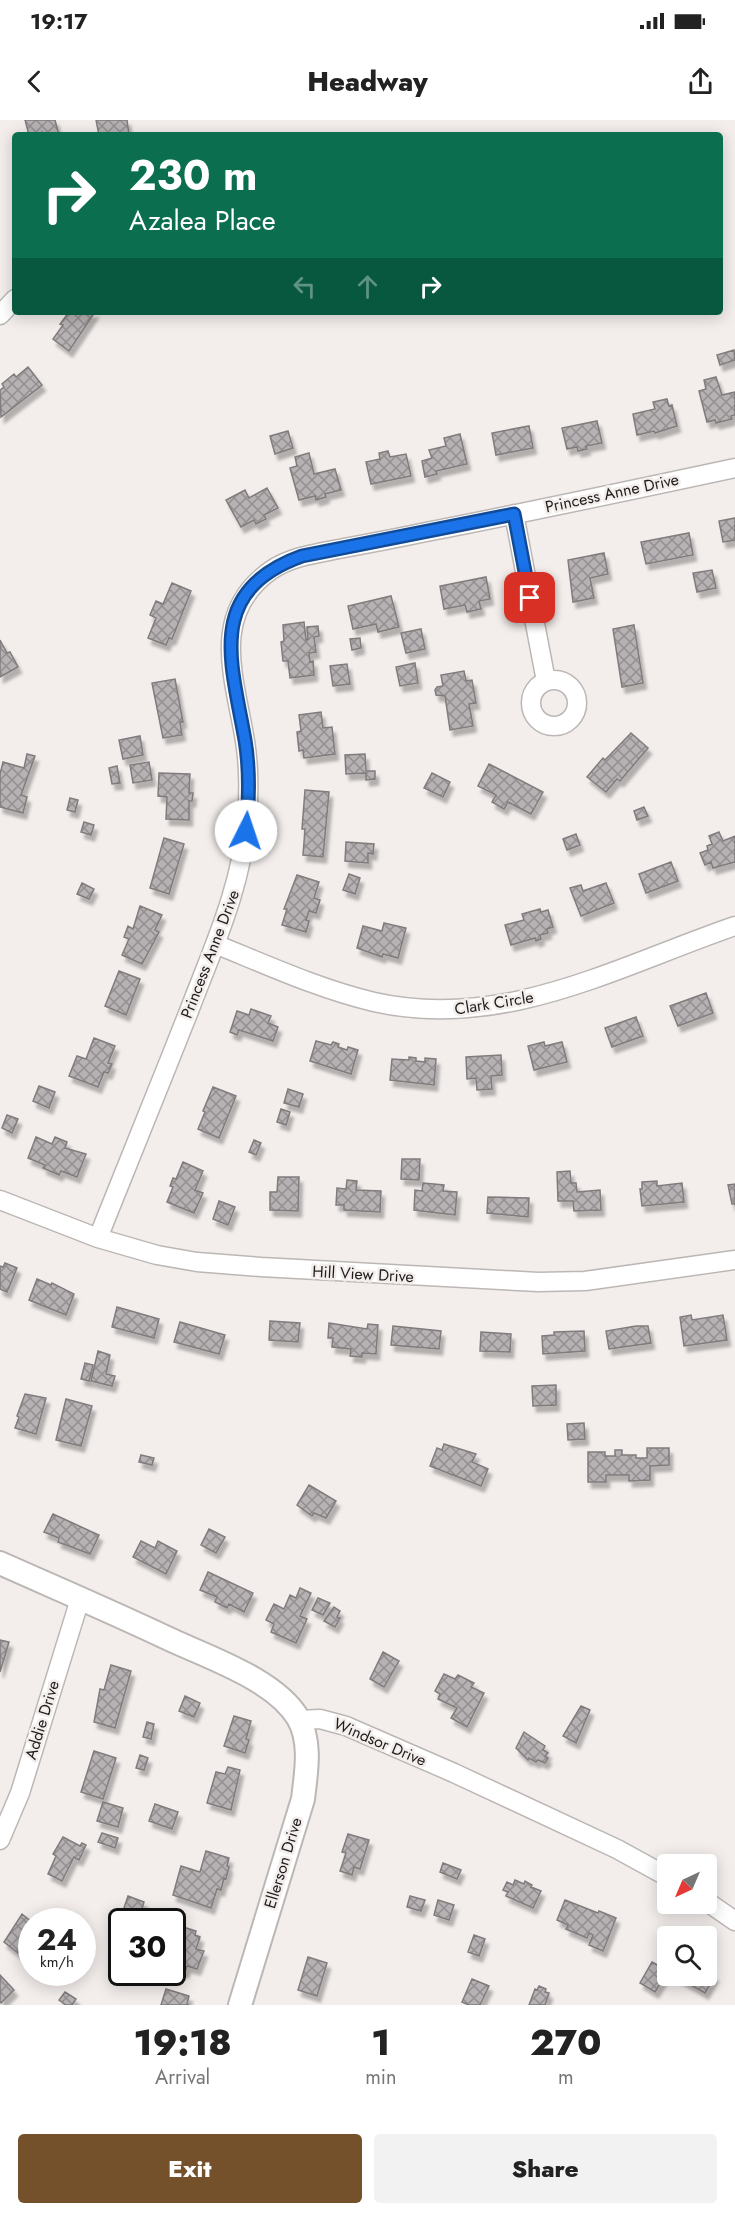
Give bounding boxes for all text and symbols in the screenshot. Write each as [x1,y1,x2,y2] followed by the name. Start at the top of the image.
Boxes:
[30,5,87,37] text: 19:17
[307,62,428,101] text: Headway
[18,65,51,98] icon: back
[684,65,717,98] icon: share
[129,145,257,206] text: 230 m
[30,156,108,234] icon: right
[129,201,276,240] text: Azalea Place
[288,270,321,303] icon: left
[351,270,384,303] icon: ahead
[414,270,447,303] icon: right
[543,468,681,518] street label: Princess Anne Drive
[504,572,555,623] pin
[513,581,546,614] icon: arrive
[214,799,278,863] position arrow
[175,886,245,1022] street label: Princess Anne Drive
[453,985,535,1021] street label: Clark Circle
[312,1260,414,1288] street label: Hill View Drive
[19,1678,65,1762] street label: Addie Drive
[330,1712,430,1772] street label: Windsor Drive
[258,1815,308,1911] street label: Ellerson Drive
[657,1854,717,1914] north arrow
[657,1854,717,1986] map controls
[108,1908,186,1986] speed limit sign: 30
[37,1918,77,1961] text: 24
[657,1926,717,1986] button: search
[40,1951,74,1973] text: km/h
[133,2016,232,2068] text: 19:18
[371,2016,390,2068] text: 1
[530,2016,602,2068] text: 270
[155,2063,210,2092] text: Arrival
[365,2063,397,2092] text: min
[558,2063,574,2092] text: m
[18,2134,362,2203] button: Exit
[374,2134,717,2203] button: Share

